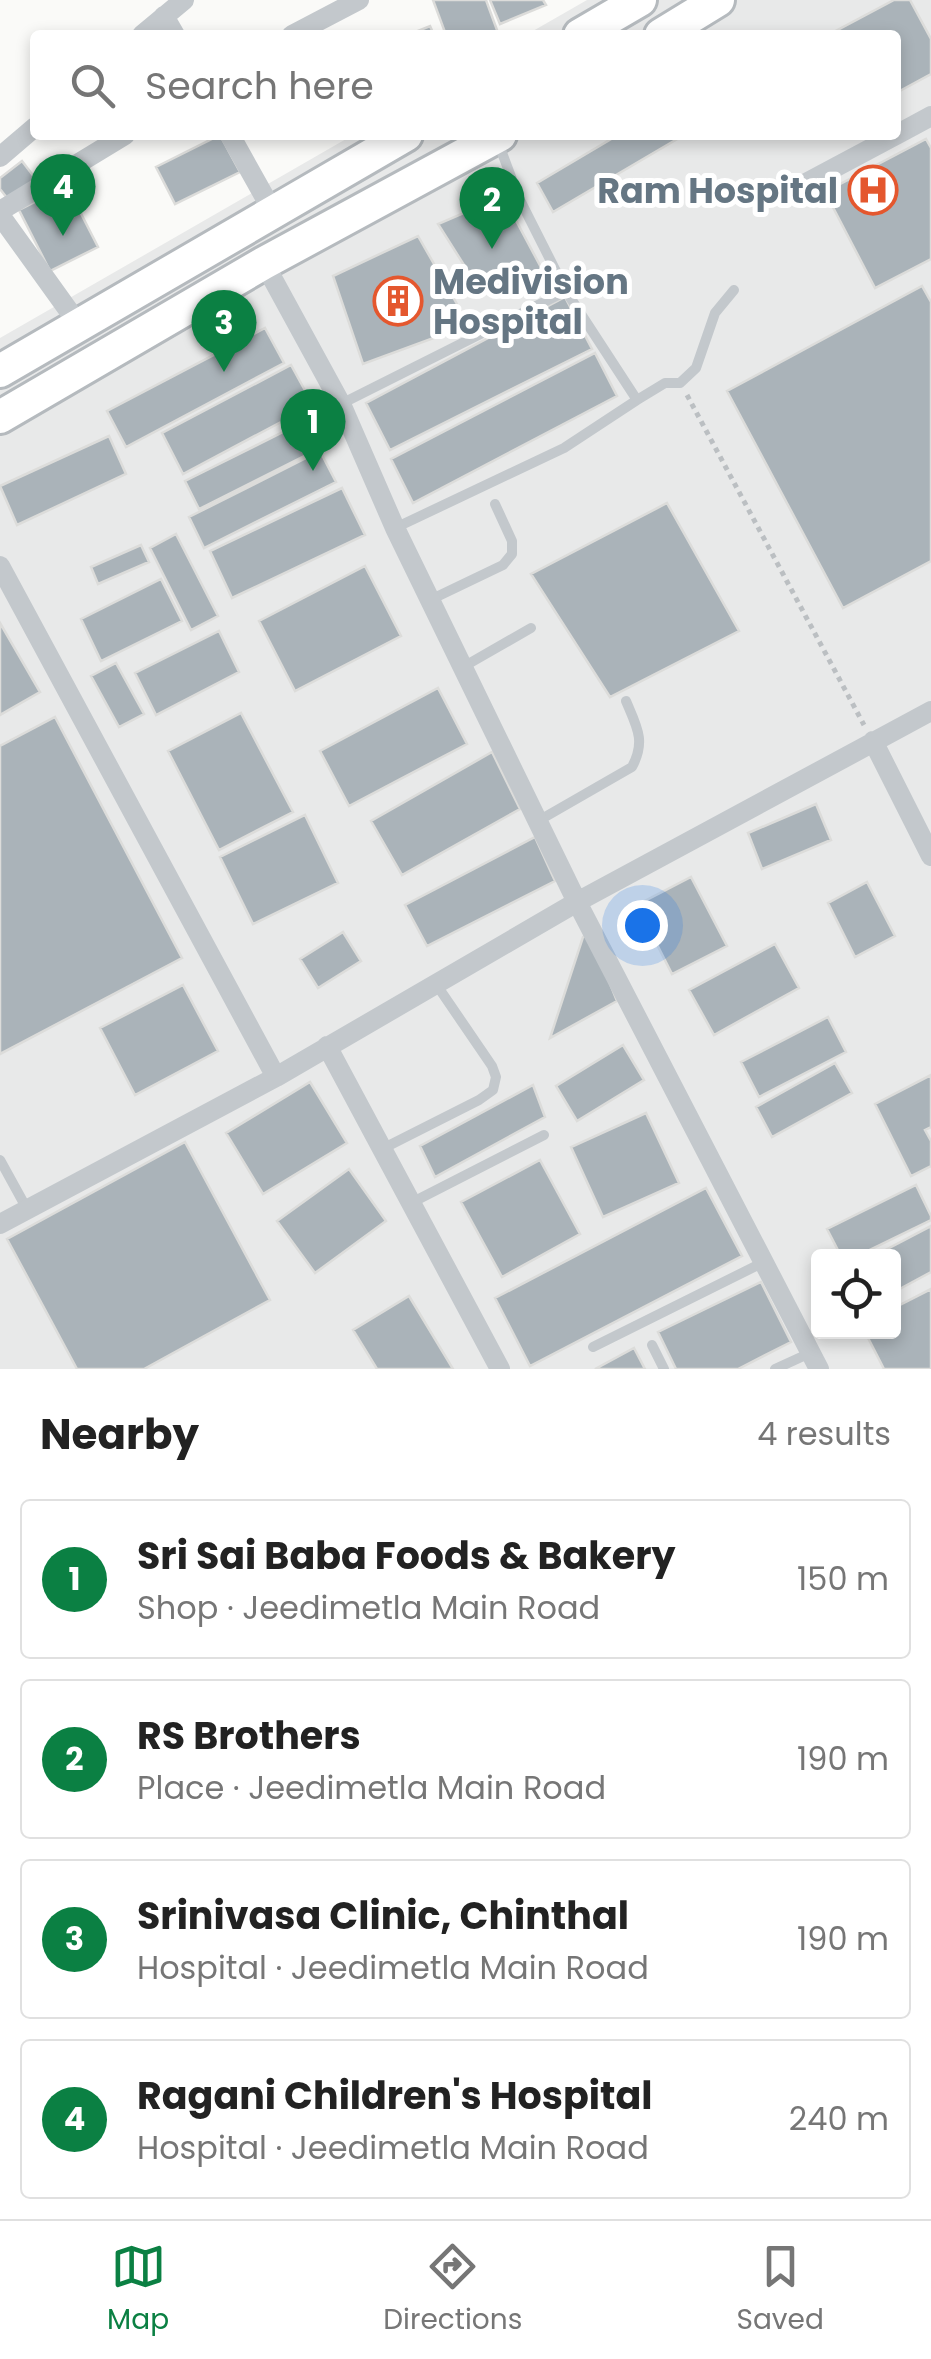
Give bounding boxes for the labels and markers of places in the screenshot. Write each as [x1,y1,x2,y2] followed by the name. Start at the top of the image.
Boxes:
[30,154,96,236] pin: 4
[847,164,899,216] hospital icon: Ram Hospital
[460,166,524,249] pin: 2
[597,166,838,215] place label: Ram Hospital
[433,257,629,346] place label: Medivision Hospital
[372,275,424,327] building icon: Medivision Hospital
[192,290,256,372] pin: 3
[280,388,346,471] pin: 1

